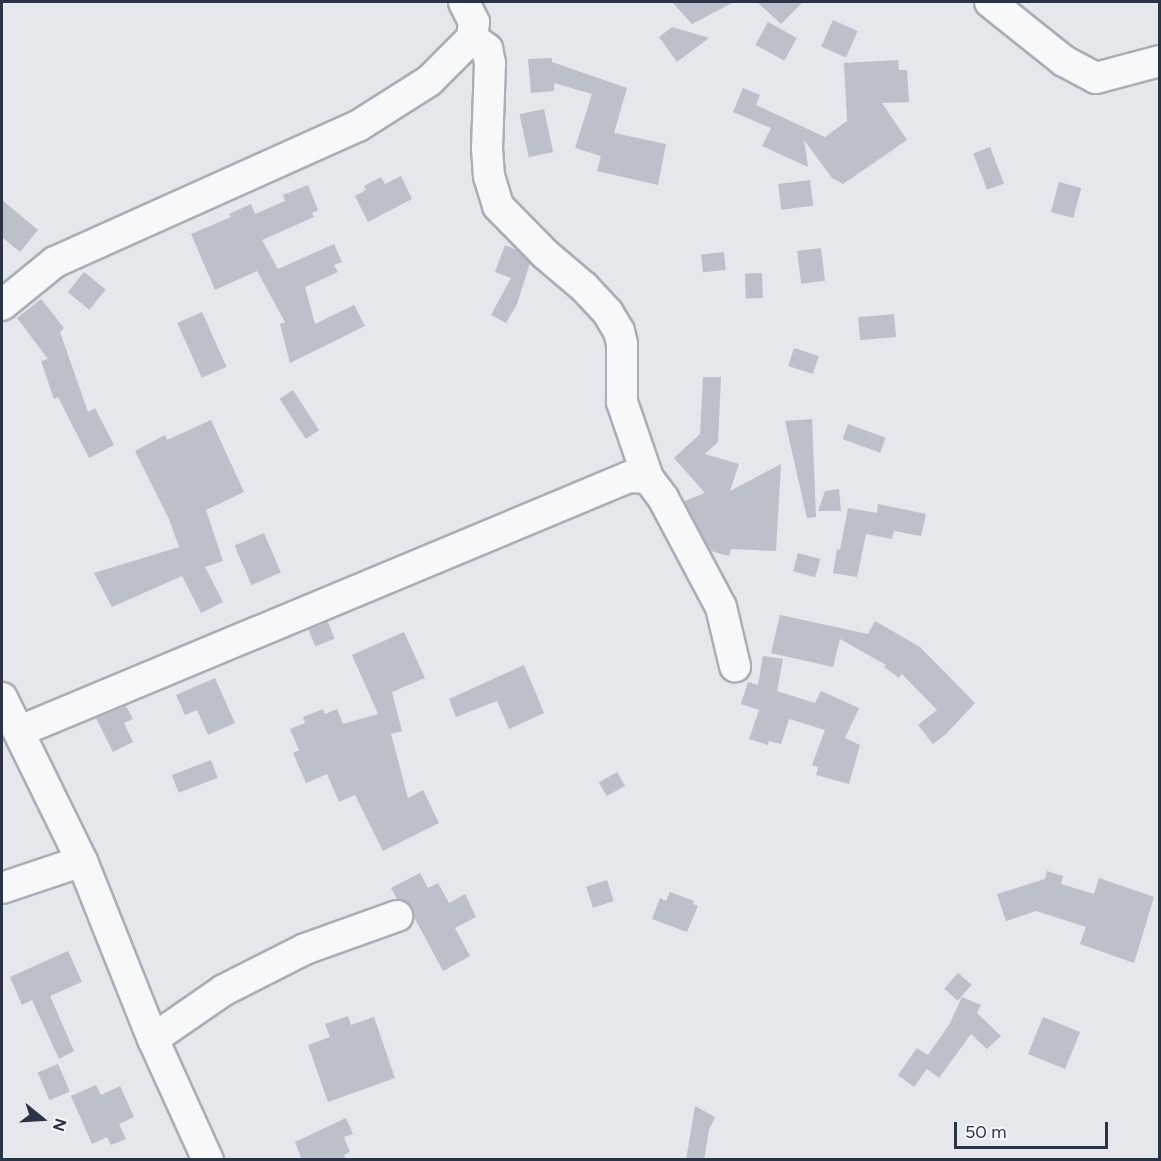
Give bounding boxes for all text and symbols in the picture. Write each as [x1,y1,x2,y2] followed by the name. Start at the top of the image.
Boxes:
[12,1089,72,1149] north arrow
[957,1110,1112,1148] scale bar
[49,1116,71,1134] text: N
[965,1121,1007,1143] text: 50 m

